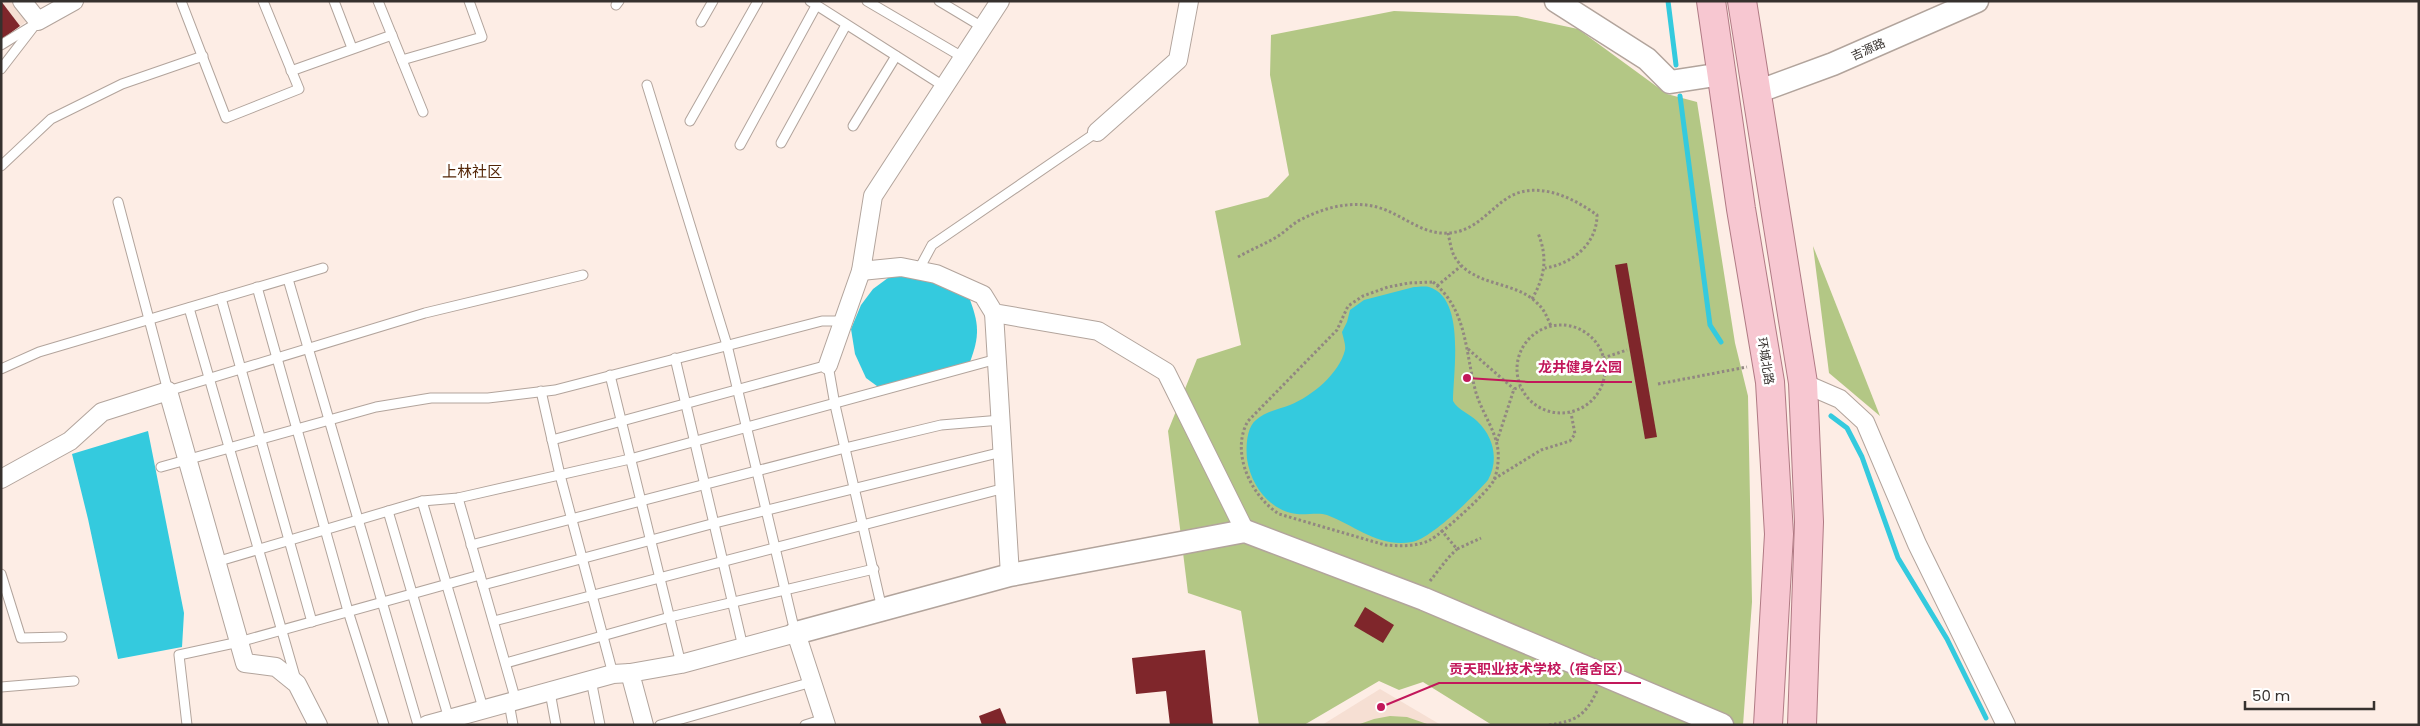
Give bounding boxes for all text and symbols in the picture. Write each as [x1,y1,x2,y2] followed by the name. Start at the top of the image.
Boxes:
[1848,34,1888,64] street label: 吉源路
[442,161,502,182] district label: 上林社区
[1754,336,1778,386] street label: 环城北路
[1528,353,1632,382] callout: 龙井健身公园
[1538,357,1622,377] text: 龙井健身公园
[1439,654,1641,683] callout: 贡天职业技术学校（宿舍区）
[1449,659,1631,679] text: 贡天职业技术学校（宿舍区）
[2245,678,2374,710] scale bar
[2252,685,2290,706] text: 50 m

